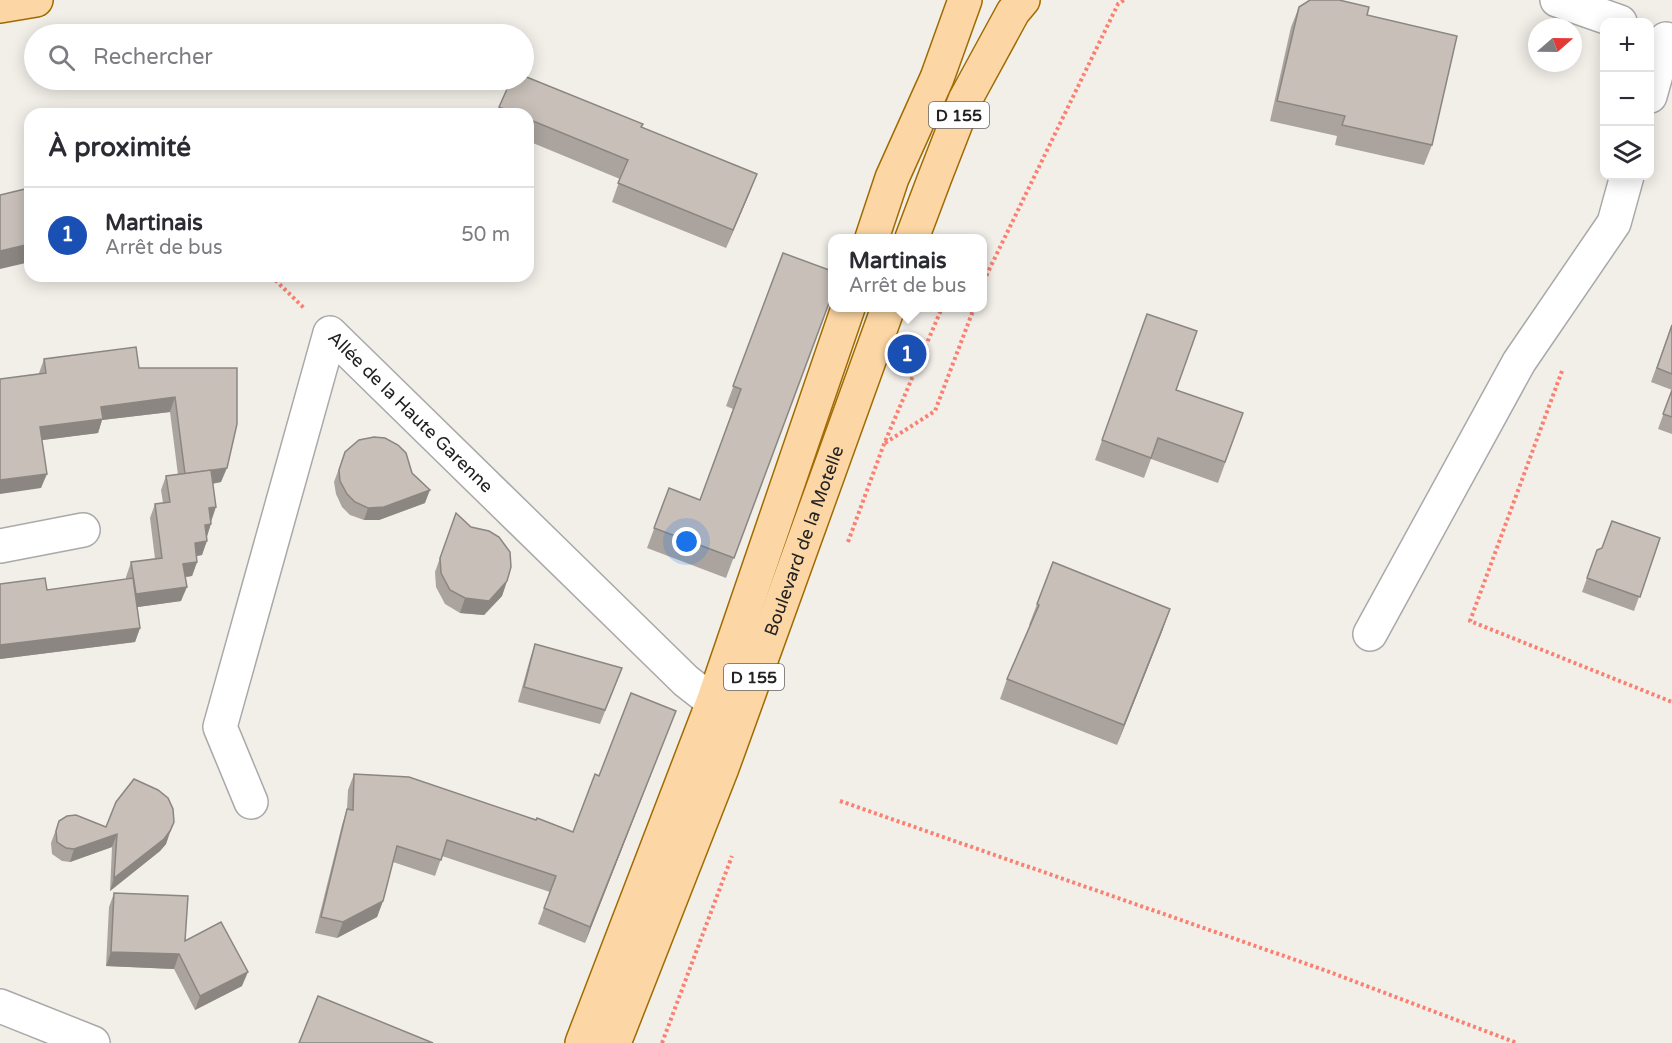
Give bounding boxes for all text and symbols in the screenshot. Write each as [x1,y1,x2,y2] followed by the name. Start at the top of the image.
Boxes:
[1528,18,1582,72] north arrow
[1600,18,1654,180] map controls
[1600,18,1654,72] button: +
[24,24,534,90] search box
[45,41,78,74] icon: search
[93,44,213,70] text: Rechercher
[1600,72,1654,126] button: −
[929,102,989,128] road number: D 155
[1600,126,1654,180] button: layers
[48,132,191,163] text: À proximité
[105,210,203,236] text: Martinais
[61,223,74,247] text: 1
[461,223,510,247] text: 50 m
[828,234,987,312] popup
[105,236,223,260] text: Arrêt de bus
[849,248,946,274] text: Martinais
[849,274,966,298] text: Arrêt de bus
[324,326,498,497] street label: Allée de la Haute Garenne
[888,332,926,376] pin: 1
[760,443,848,639] street label: Boulevard de la Motelle
[672,527,701,556] your location
[724,664,784,690] road number: D 155

